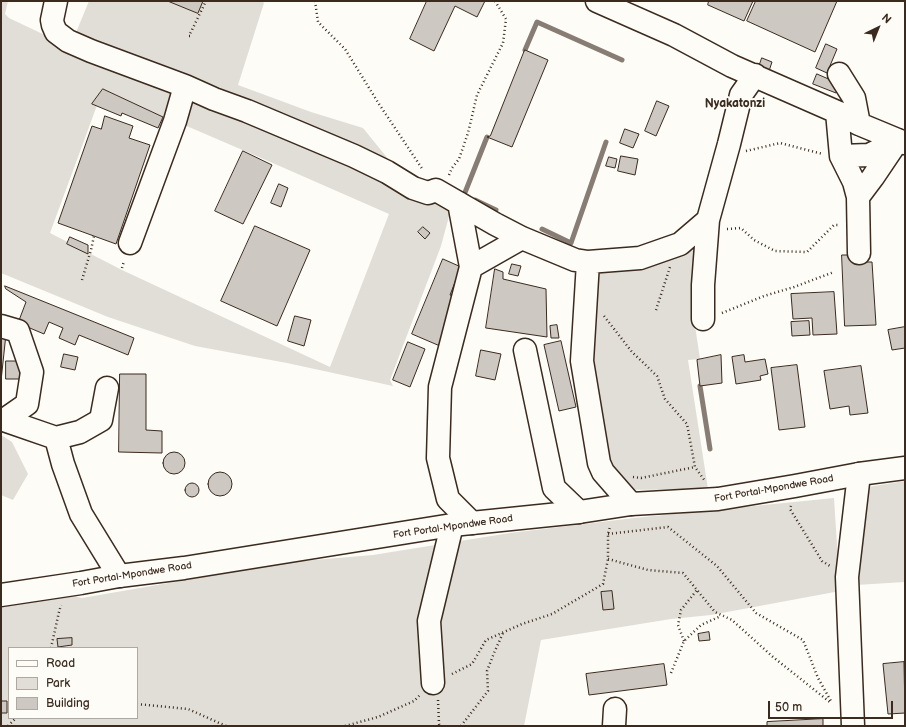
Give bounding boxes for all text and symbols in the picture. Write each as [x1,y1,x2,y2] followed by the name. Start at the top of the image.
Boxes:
[858,8,898,48] north arrow
[879,11,894,26] text: N
[705,97,765,111] district label: Nyakatonzi
[713,473,835,505] street label: Fort Portal-Mpondwe Road
[392,513,514,541] street label: Fort Portal-Mpondwe Road
[71,560,193,590] street label: Fort Portal-Mpondwe Road
[8,647,138,719] legend
[46,656,75,671] text: Road
[46,676,70,691] text: Park
[770,693,895,719] scale bar
[46,696,90,711] text: Building
[775,700,802,715] text: 50 m

